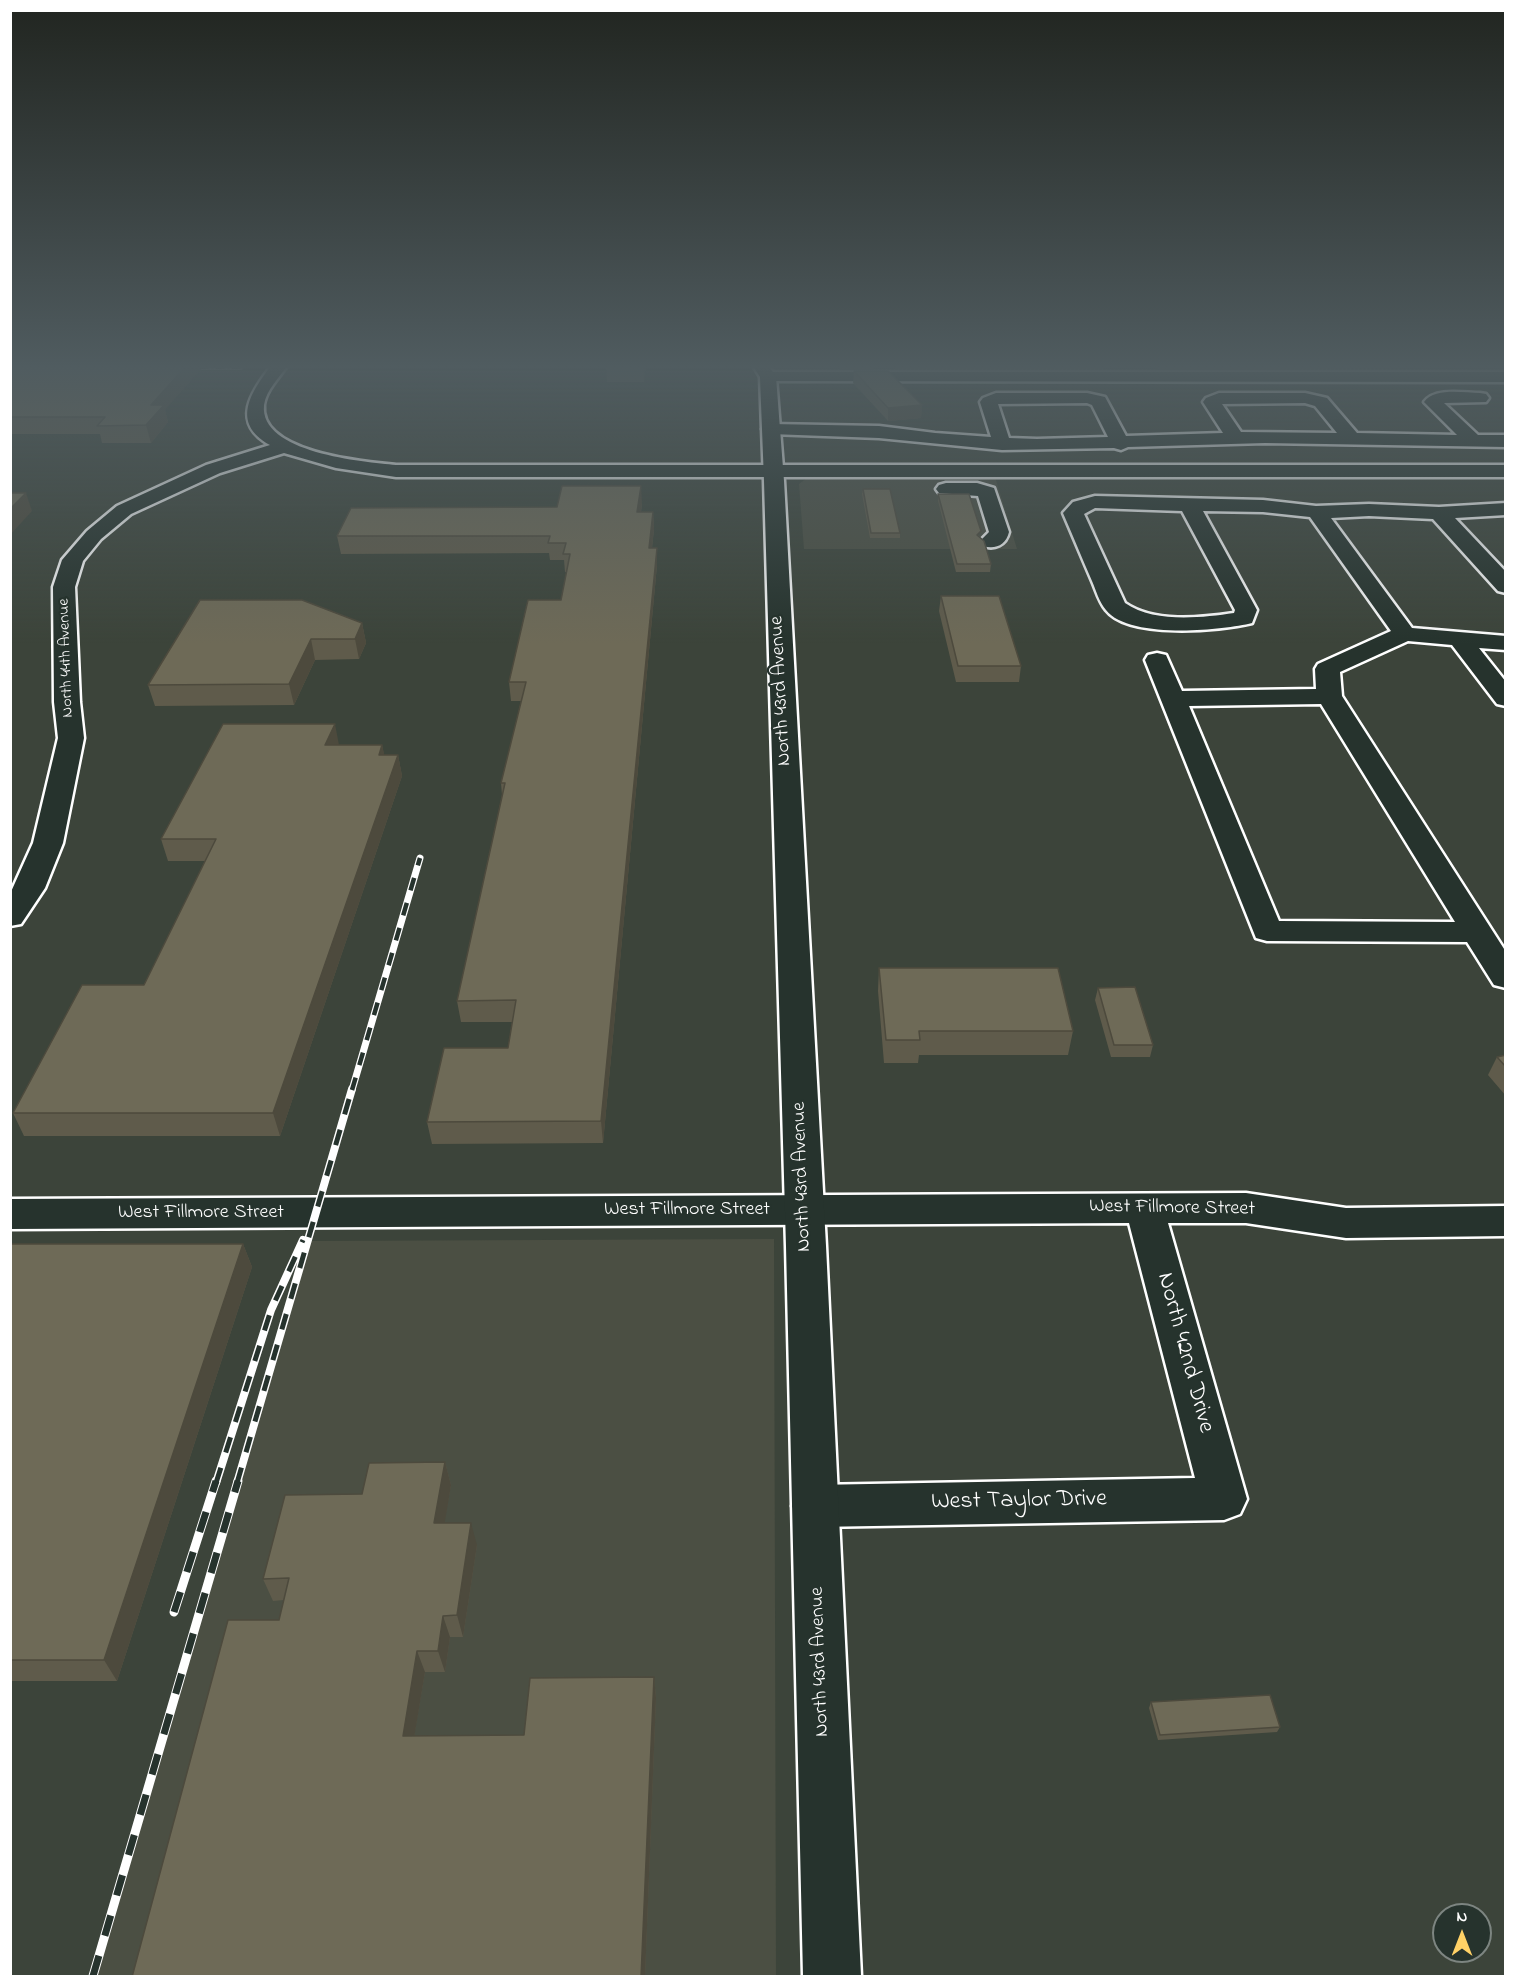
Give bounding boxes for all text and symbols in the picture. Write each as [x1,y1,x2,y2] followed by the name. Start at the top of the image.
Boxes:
[55,598,79,718] street label: North 44th Avenue
[766,615,798,767] street label: North 43rd Avenue
[788,1102,818,1252] street label: North 43rd Avenue
[1089,1196,1255,1222] street label: West Fillmore Street
[604,1199,770,1223] street label: West Fillmore Street
[118,1202,284,1226] street label: West Fillmore Street
[1149,1270,1219,1436] street label: North 42nd Drive
[931,1486,1107,1518] street label: West Taylor Drive
[806,1587,836,1737] street label: North 43rd Avenue
[1432,1903,1492,1963] north arrow
[1457,1905,1467,1929] text: N

